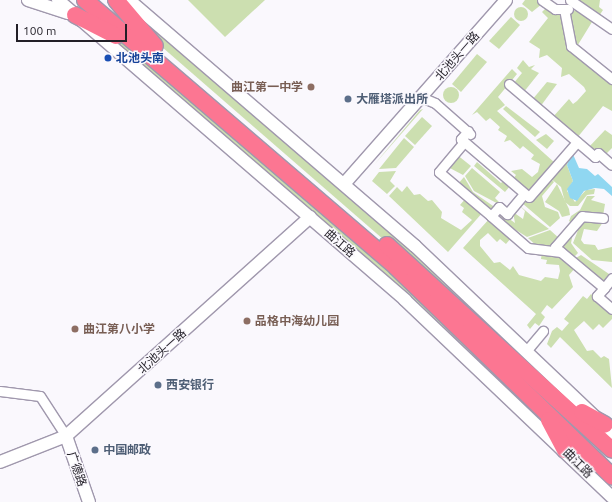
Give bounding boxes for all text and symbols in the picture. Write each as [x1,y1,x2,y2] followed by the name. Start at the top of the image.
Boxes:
[18,16,129,42] scale bar
[23,24,56,37] text: 100 m
[432,29,482,83] street label: 北池头一路
[116,51,164,65] place label: 北池头南
[103,53,113,63] marker: 北池头南
[231,80,303,94] place label: 曲江第一中学
[306,82,316,92] marker: 曲江第一中学
[356,92,428,106] place label: 大雁塔派出所
[343,94,353,104] marker: 大雁塔派出所
[322,226,358,260] street label: 曲江路
[255,314,339,328] place label: 品格中海幼儿园
[242,316,252,326] marker: 品格中海幼儿园
[83,322,155,336] place label: 曲江第八小学
[70,324,80,334] marker: 曲江第八小学
[135,326,189,376] street label: 北池头一路
[166,378,214,392] place label: 西安银行
[153,380,163,390] marker: 西安银行
[103,443,151,457] place label: 中国邮政
[90,445,100,455] marker: 中国邮政
[560,445,596,481] street label: 曲江路
[64,450,90,488] street label: 广德路

